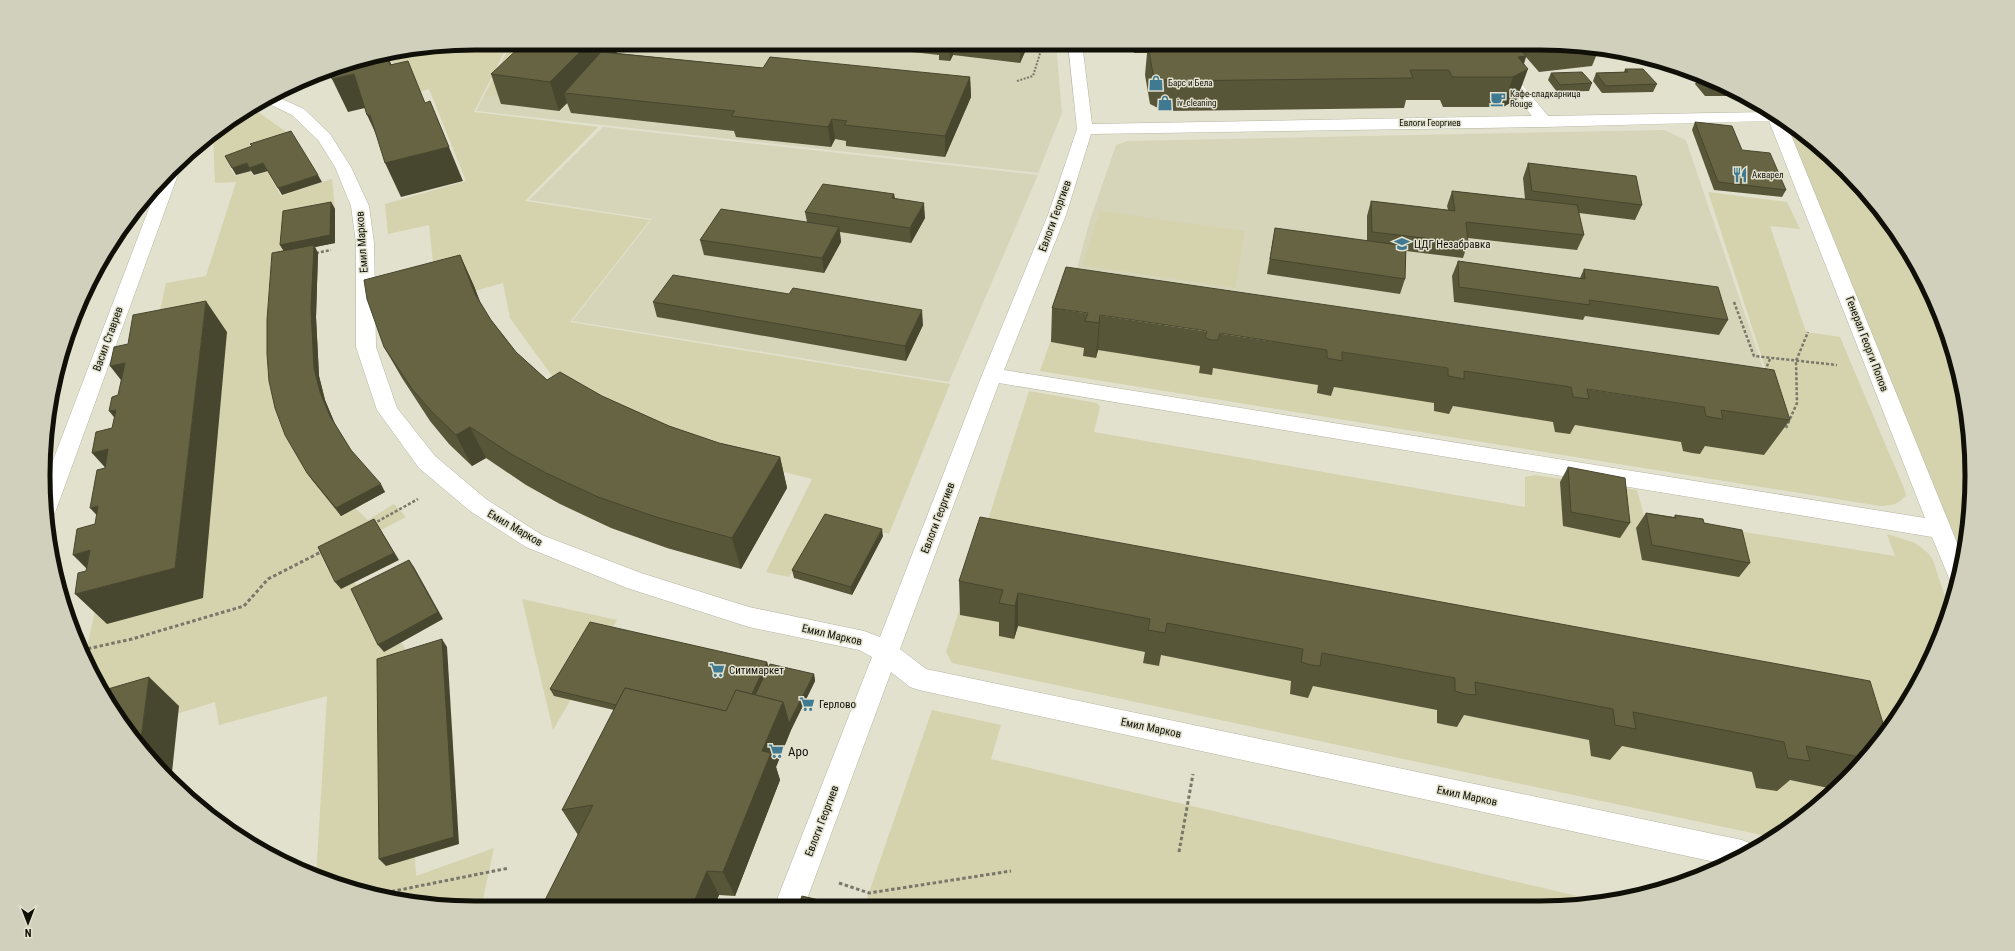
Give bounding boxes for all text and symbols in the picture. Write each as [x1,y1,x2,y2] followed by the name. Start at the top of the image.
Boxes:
[1147,74,1165,92] shop icon: Барс и Бела
[1168,78,1213,88] place label: Барс и Бела
[1510,89,1581,109] place label: Кафе-сладкарница Rouge
[1489,90,1507,108] cafe icon: Кафе-сладкарница Rouge
[1156,94,1174,112] shop icon: iv_cleaning
[1177,98,1217,108] place label: iv_cleaning
[1399,118,1461,128] street label: Евлоги Георгиев
[1731,166,1749,184] restaurant icon: Акварел
[1752,170,1784,180] place label: Акварел
[1036,178,1074,254] street label: Евлоги Георгиев
[353,211,371,273] street label: Емил Марков
[1393,235,1411,253] school or university icon: ЦДГ Незабравка
[1414,238,1491,251] place label: ЦДГ Незабравка
[1843,295,1891,393] street label: Генерал Георги Попов
[90,305,126,373] street label: Васил Ставрев
[918,481,958,555] street label: Евлоги Георгиев
[485,507,545,549] street label: Емил Марков
[801,622,863,648] street label: Емил Марков
[708,661,726,679] supermarket icon: Ситимаркет
[729,664,784,677] place label: Ситимаркет
[798,695,816,713] supermarket icon: Герлово
[819,698,857,711] place label: Герлово
[1120,715,1182,741] street label: Емил Марков
[767,742,785,760] supermarket icon: Аро
[788,744,808,759] place label: Аро
[1436,783,1498,809] street label: Емил Марков
[802,784,842,858] street label: Евлоги Георгиев
[8,903,48,943] north arrow
[24,926,31,939] text: N

